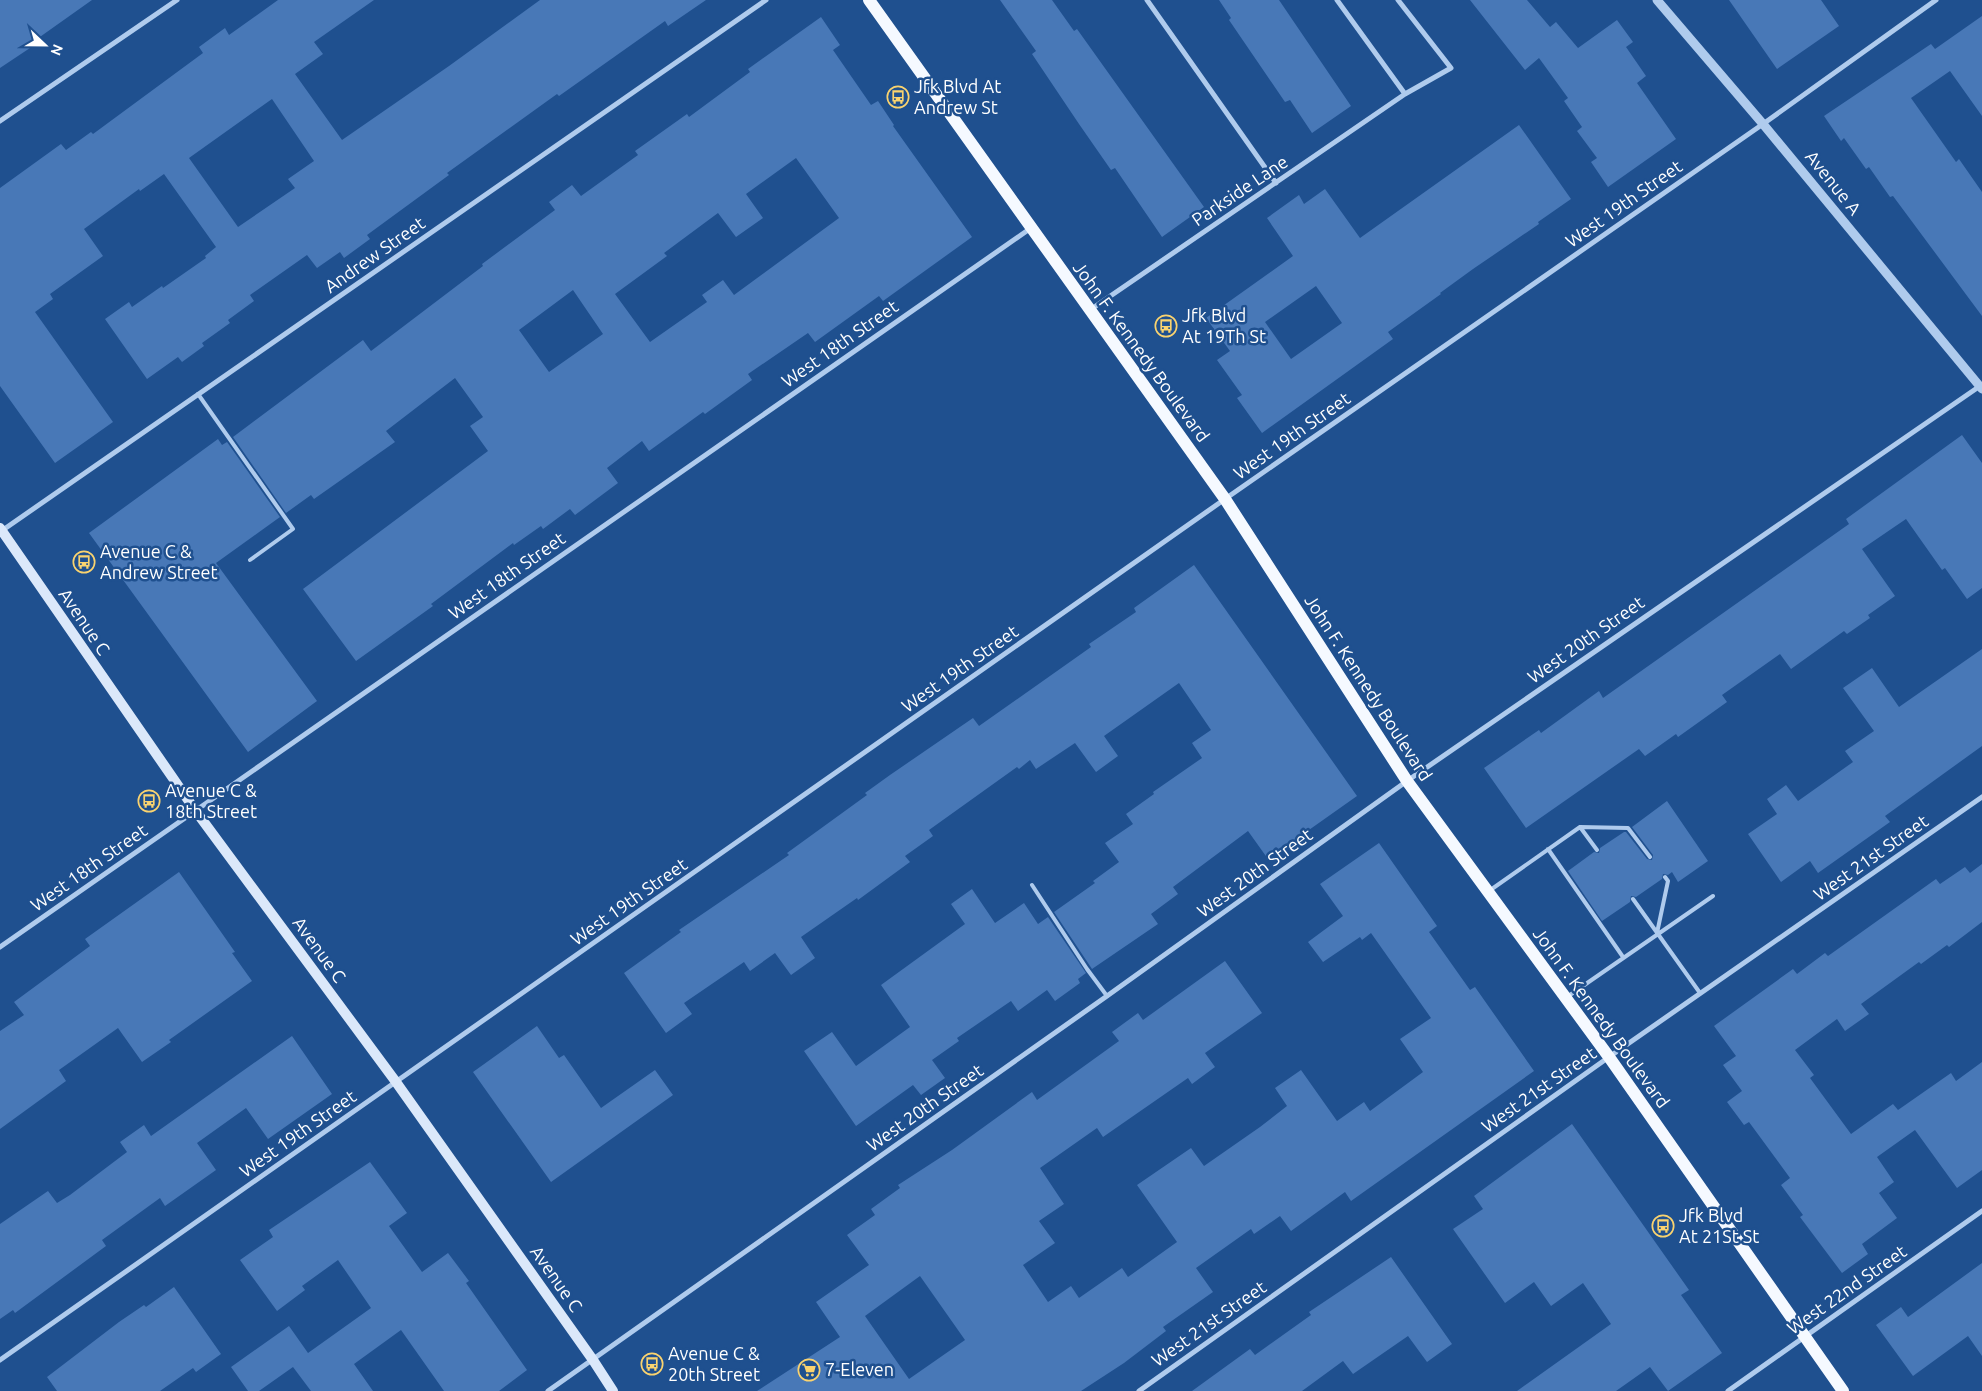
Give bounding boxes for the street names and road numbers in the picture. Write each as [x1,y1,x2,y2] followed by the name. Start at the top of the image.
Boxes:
[1802,146,1866,219] street label: Avenue A
[1188,151,1291,230] street label: Parkside Lane
[1561,156,1685,251] street label: West 19th Street
[321,212,428,296] street label: Andrew Street
[1070,257,1214,445] street label: John F. Kennedy Boulevard
[777,296,901,391] street label: West 18th Street
[1229,388,1353,483] street label: West 19th Street
[444,528,568,623] street label: West 18th Street
[55,584,114,658] street label: Avenue C
[1301,591,1437,784] street label: John F. Kennedy Boulevard
[1523,592,1647,687] street label: West 20th Street
[897,621,1021,716] street label: West 19th Street
[1809,810,1931,904] street label: West 21st Street
[26,820,150,915] street label: West 18th Street
[1193,824,1316,921] street label: West 20th Street
[566,854,690,949] street label: West 19th Street
[289,913,350,986] street label: Avenue C
[1530,923,1674,1111] street label: John F. Kennedy Boulevard
[1477,1042,1599,1136] street label: West 21st Street
[862,1060,986,1155] street label: West 20th Street
[235,1086,359,1181] street label: West 19th Street
[1783,1241,1910,1338] street label: West 22nd Street
[527,1242,587,1315] street label: Avenue C
[1147,1276,1269,1370] street label: West 21st Street

